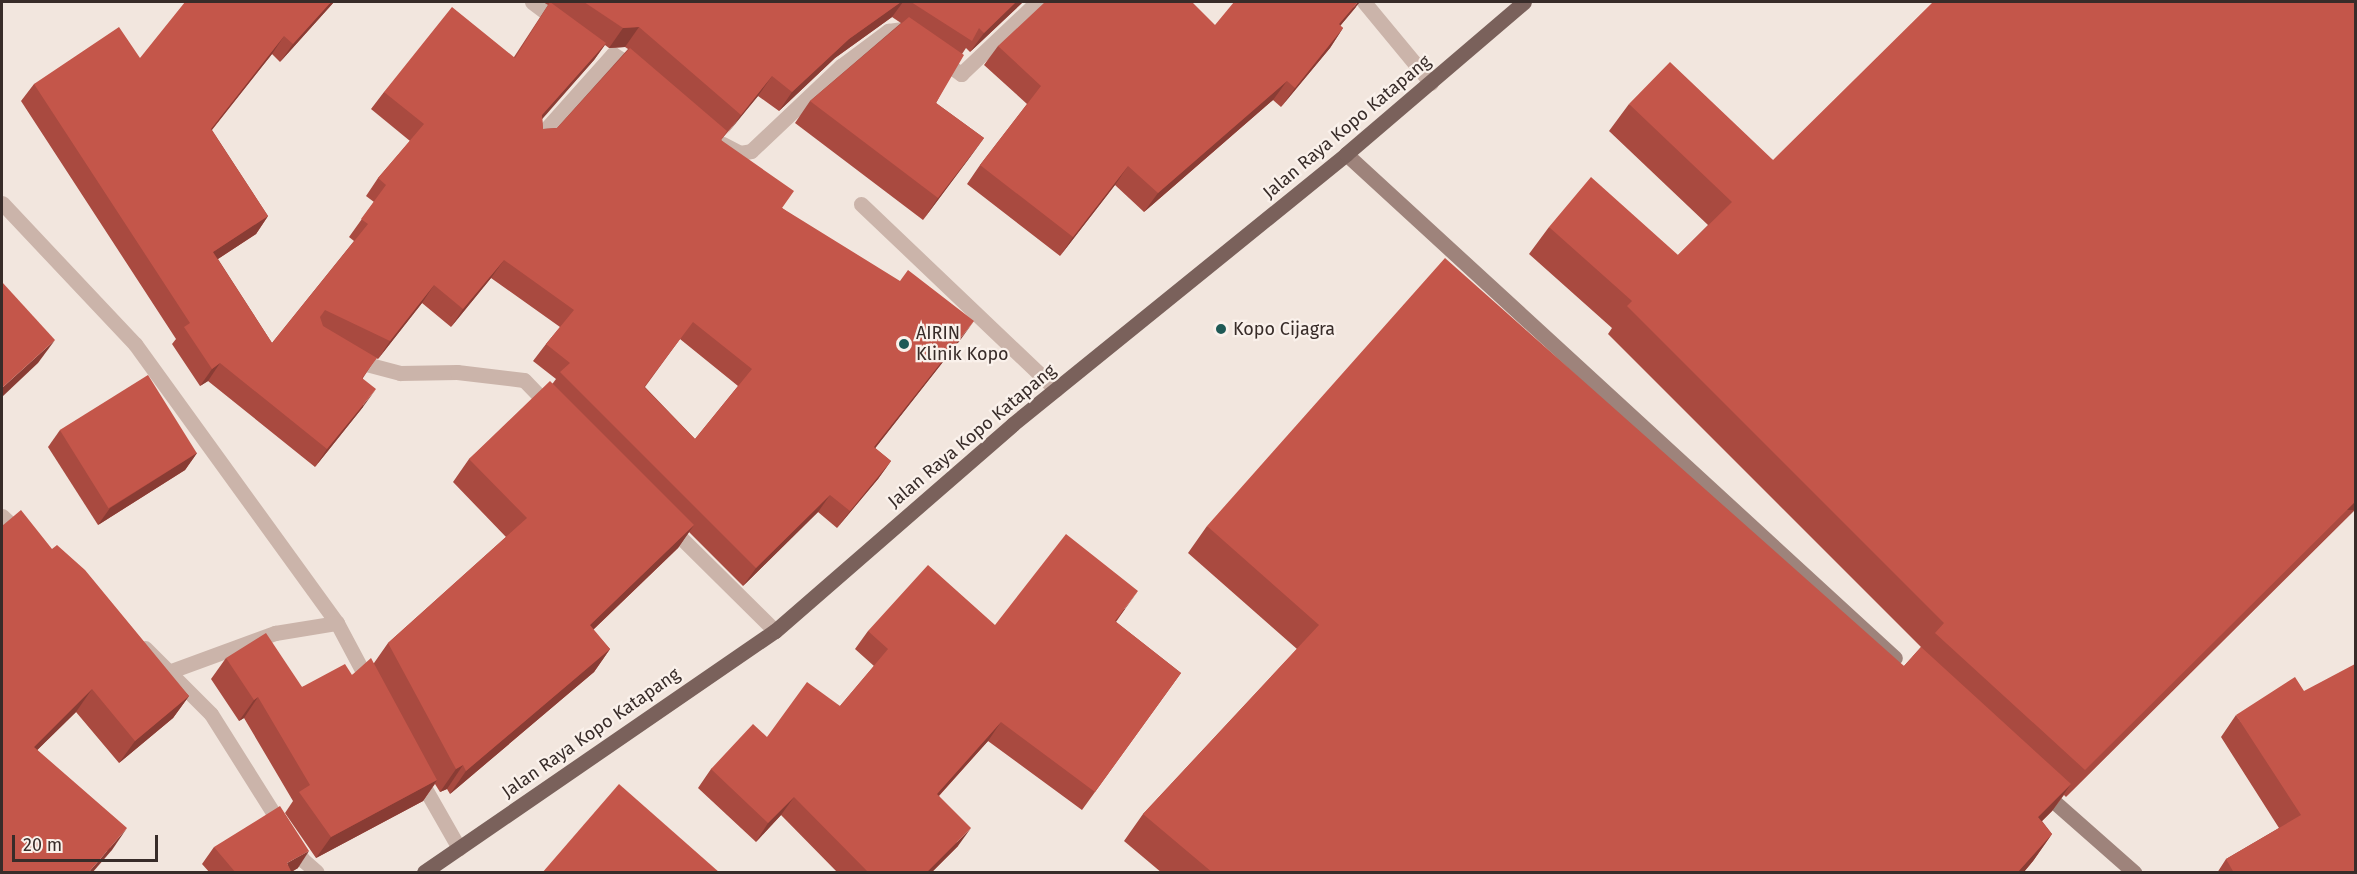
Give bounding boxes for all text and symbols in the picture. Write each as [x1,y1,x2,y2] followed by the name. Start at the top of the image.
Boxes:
[1259,51,1435,203] street label: Jalan Raya Kopo Katapang
[1233,318,1335,340] place label: Kopo Cijagra
[1214,322,1228,336] marker: Kopo Cijagra
[916,323,1009,366] place label: AIRIN Klinik Kopo
[897,337,911,351] marker: AIRIN Klinik Kopo
[884,360,1060,512] street label: Jalan Raya Kopo Katapang
[498,663,684,803] street label: Jalan Raya Kopo Katapang
[15,823,160,861] scale bar
[23,834,62,856] text: 20 m

